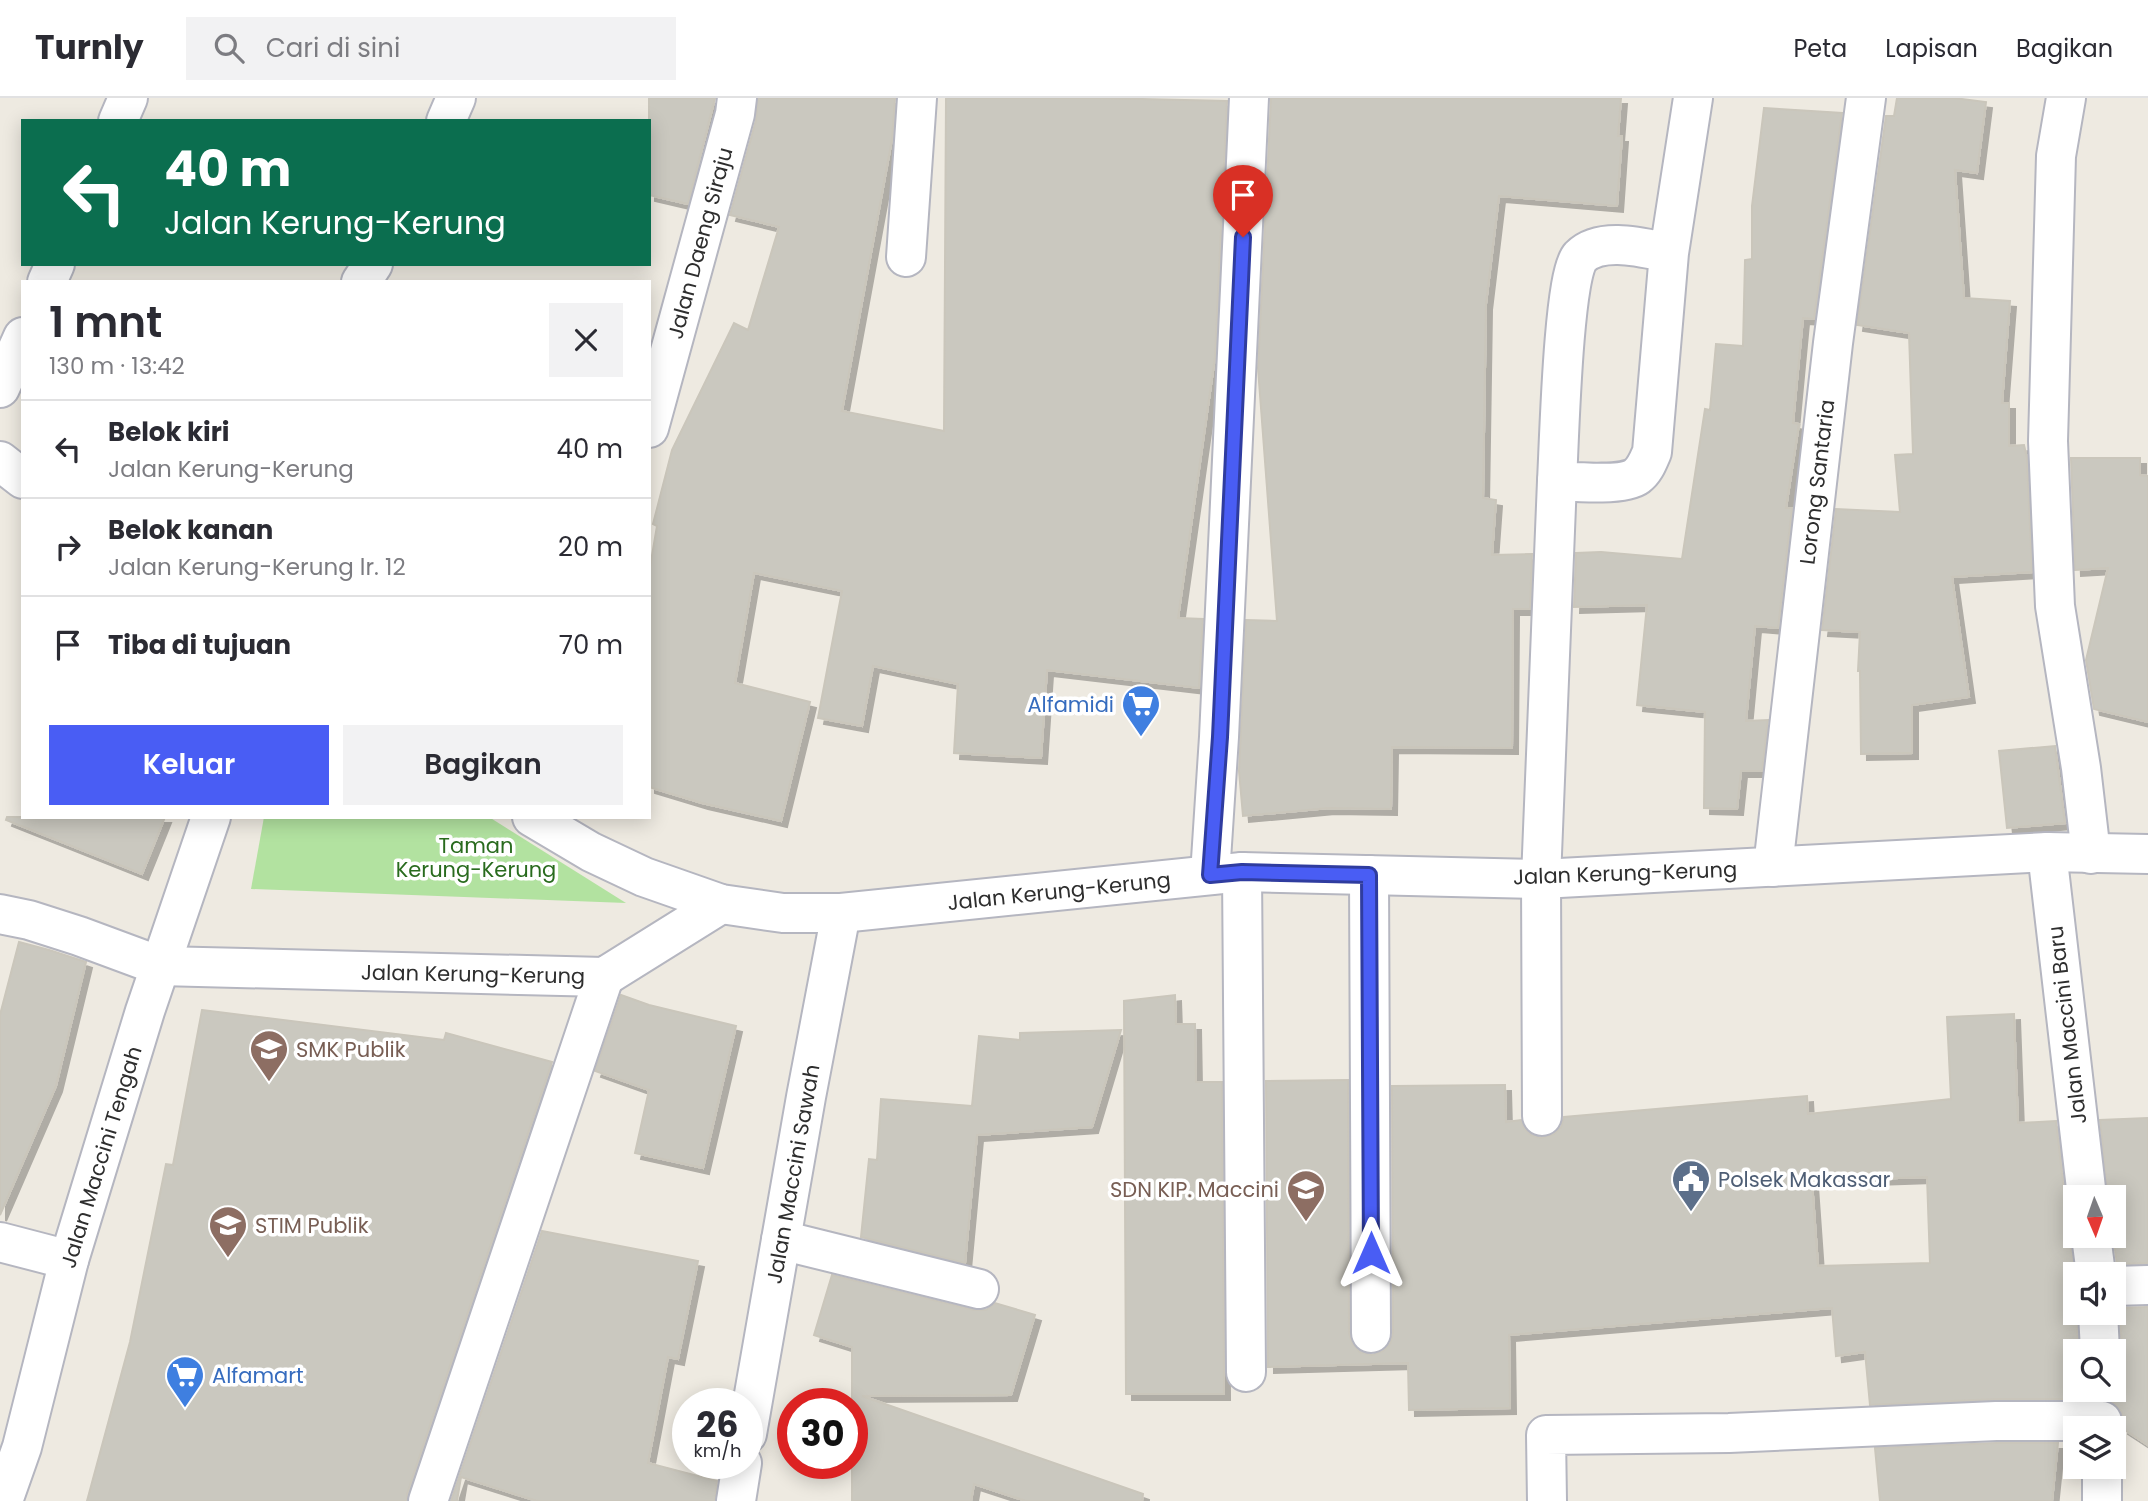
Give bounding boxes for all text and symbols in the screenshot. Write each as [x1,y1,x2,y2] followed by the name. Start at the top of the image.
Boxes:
[186,17,676,80] search box
[35,24,144,71] text: Turnly
[210,29,248,67] icon: search
[266,30,400,66] text: Cari di sini
[1793,32,1847,65] text: Peta
[1885,32,1978,65] text: Lapisan
[2016,32,2113,65] text: Bagikan
[164,135,291,203] text: 40 m
[660,144,740,342] street label: Jalan Daeng Siraju
[49,147,140,238] icon: left
[1213,165,1273,237] pin
[1224,176,1262,214] icon: arrive
[164,200,506,245] text: Jalan Kerung-Kerung
[49,293,162,352] text: 1 mnt
[549,303,623,377] button: close
[49,350,185,382] text: 130 m · 13:42
[1792,398,1842,566] street label: Lorong Santaria
[108,414,230,450] text: Belok kiri
[49,430,87,468] icon: left
[557,431,623,467] text: 40 m
[108,453,354,485] text: Jalan Kerung-Kerung
[108,512,273,548] text: Belok kanan
[49,528,87,566] icon: right
[558,529,623,565] text: 20 m
[108,551,406,583] text: Jalan Kerung-Kerung lr. 12
[49,626,87,664] icon: arrive
[108,627,291,663] text: Tiba di tujuan
[559,627,623,663] text: 70 m
[1120,683,1162,738] supermarket icon: Alfamidi
[1027,690,1114,719] place label: Alfamidi
[49,725,329,805] button: Keluar
[343,725,623,805] button: Bagikan
[396,831,556,884] park label: Taman Kerung-Kerung
[1512,855,1738,891] street label: Jalan Kerung-Kerung
[946,865,1172,917] street label: Jalan Kerung-Kerung
[2040,924,2094,1126] street label: Jalan Maccini Baru
[361,958,585,990] street label: Jalan Kerung-Kerung
[248,1028,290,1083] school or university icon: SMK Publik
[296,1035,406,1064] place label: SMK Publik
[53,1043,149,1271] street label: Jalan Maccini Tengah
[759,1062,827,1286] street label: Jalan Maccini Sawah
[1670,1158,1712,1213] public building icon: Polsek Makassar
[1718,1165,1891,1194] place label: Polsek Makassar
[1285,1168,1327,1223] school or university icon: SDN KIP. Maccini
[1110,1175,1279,1204] place label: SDN KIP. Maccini
[2063,1185,2126,1248] north arrow
[2063,1185,2126,1479] map controls
[207,1204,249,1259] school or university icon: STIM Publik
[255,1211,369,1240] place label: STIM Publik
[1334,1216,1408,1290] position arrow
[2063,1262,2126,1325] button: sound
[2063,1339,2126,1402] button: search
[164,1354,206,1409] supermarket icon: Alfamart
[212,1361,304,1390] place label: Alfamart
[777,1388,868,1479] speed limit sign: 30
[696,1400,739,1449] text: 26
[2063,1416,2126,1479] button: layers
[694,1438,741,1463] text: km/h

